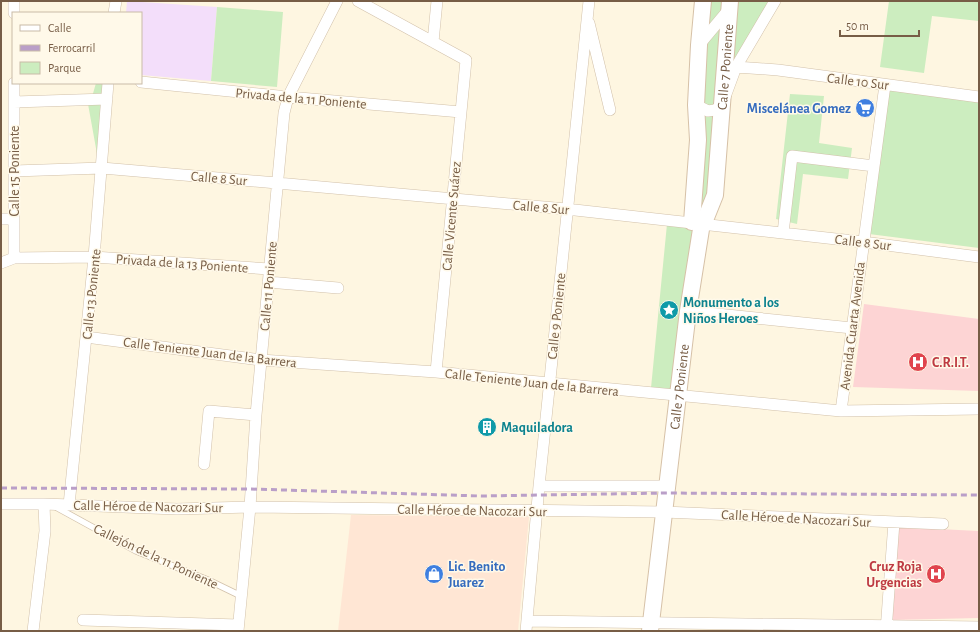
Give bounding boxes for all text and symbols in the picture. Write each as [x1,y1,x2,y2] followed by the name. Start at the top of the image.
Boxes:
[12,12,142,84] legend
[840,12,919,38] scale bar
[846,20,869,32] text: 50 m
[48,22,71,34] text: Calle
[716,24,736,110] street label: Calle 7 Poniente
[48,42,95,54] text: Ferrocarril
[48,62,81,74] text: Parque
[826,71,890,93] street label: Calle 10 Sur
[235,86,367,112] street label: Privada de la 11 Poniente
[854,97,876,119] supermarket icon: Miscelánea Gomez
[747,102,851,116] place label: Miscelánea Gomez
[8,126,22,216] street label: Calle 15 Poniente
[440,161,464,271] street label: Calle Vicente Suárez
[190,170,248,188] street label: Calle 8 Sur
[512,199,570,217] street label: Calle 8 Sur
[834,233,892,253] street label: Calle 8 Sur
[258,241,280,331] street label: Calle 11 Poniente
[80,248,104,340] street label: Calle 13 Poniente
[115,252,249,276] street label: Privada de la 13 Poniente
[838,261,868,391] street label: Avenida Cuarta Avenida
[545,272,568,360] street label: Calle 9 Poniente
[683,296,779,326] place label: Monumento a los Niños Heroes
[658,299,680,321] place icon: Monumento a los Niños Heroes
[122,335,298,371] street label: Calle Teniente Juan de la Barrera
[668,343,692,430] street label: Calle 7 Poniente
[907,351,929,373] hospital icon: C.R.I.T.
[932,356,969,370] place label: C.R.I.T.
[444,367,620,399] street label: Calle Teniente Juan de la Barrera
[476,416,498,438] building icon: Maquiladora
[501,421,573,435] place label: Maquiladora
[73,499,223,515] street label: Calle Héroe de Nacozari Sur
[397,503,547,519] street label: Calle Héroe de Nacozari Sur
[721,508,871,530] street label: Calle Héroe de Nacozari Sur
[91,522,220,592] street label: Callejón de la 11 Poniente
[448,560,505,590] place label: Lic. Benito Juarez
[866,560,922,590] place label: Cruz Roja Urgencias
[423,563,445,585] shop icon: Lic. Benito Juarez
[925,563,947,585] hospital icon: Cruz Roja Urgencias

